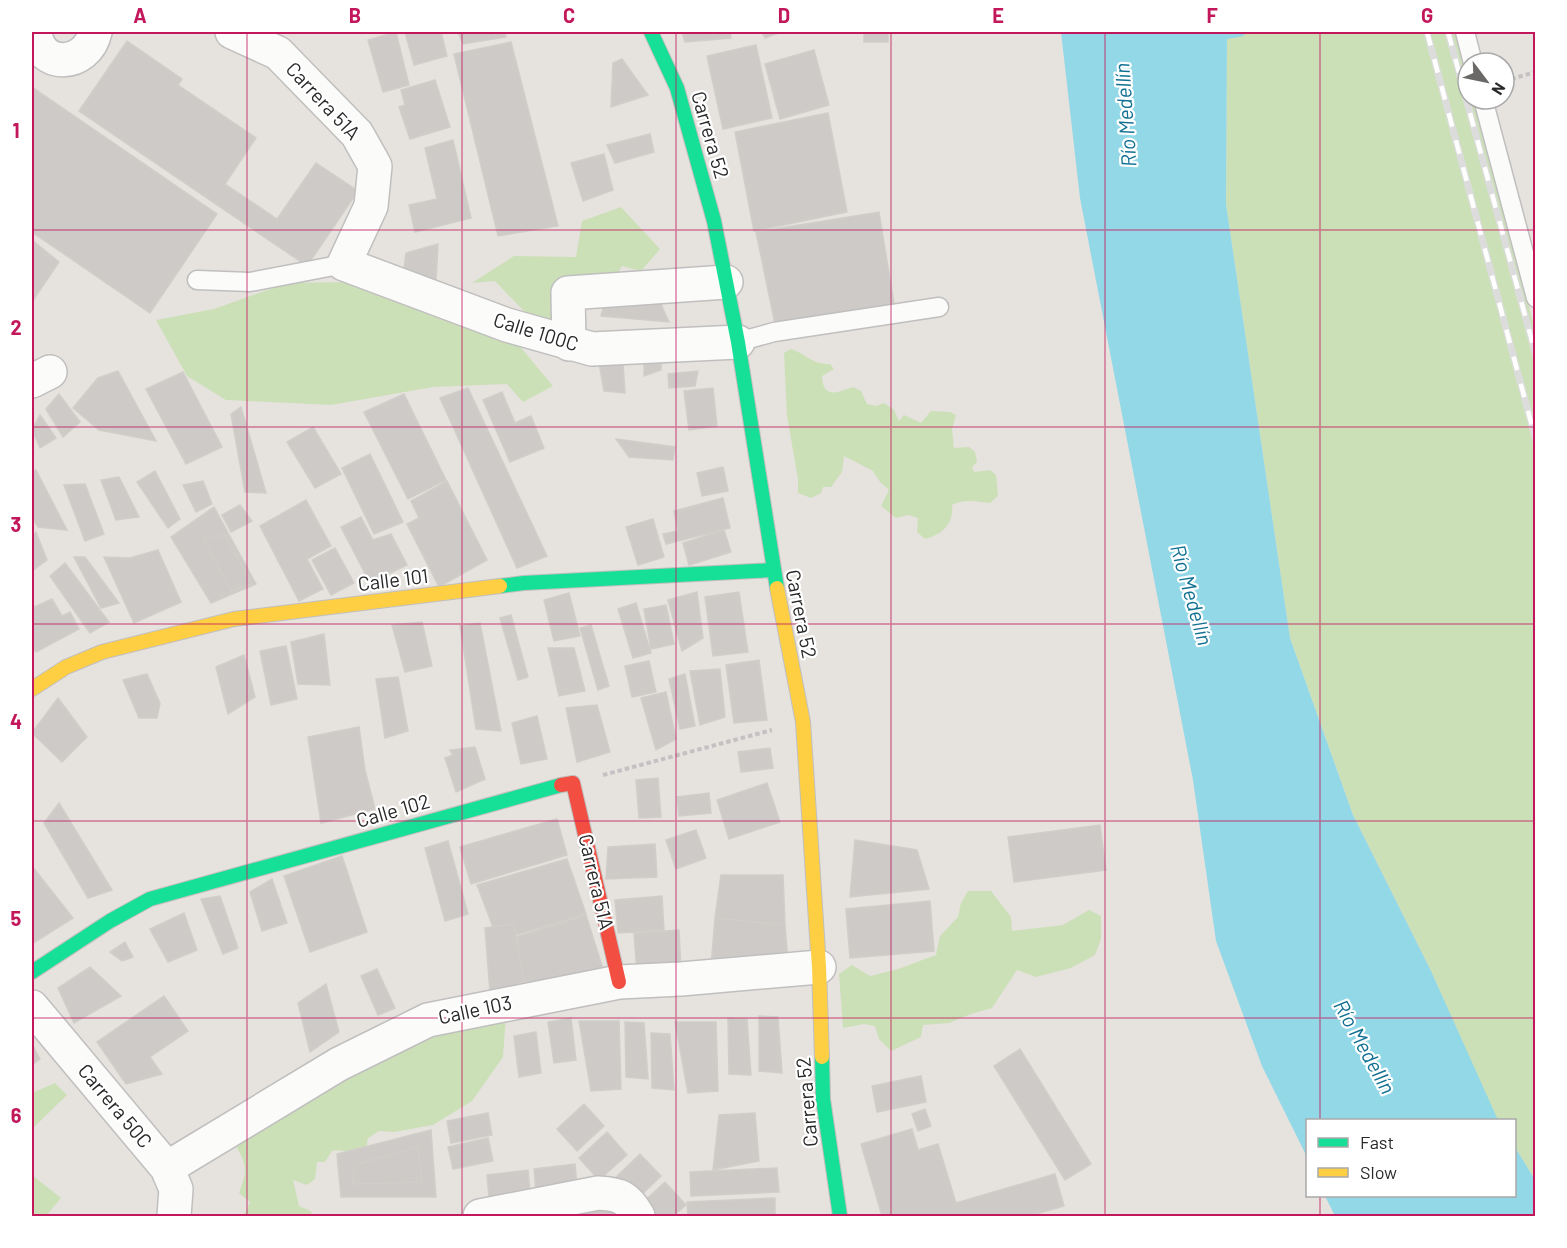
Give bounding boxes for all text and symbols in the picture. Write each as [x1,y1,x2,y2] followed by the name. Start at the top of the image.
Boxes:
[133,3,147,27] text: A
[349,3,361,27] text: B
[563,3,575,27] text: C
[778,3,790,27] text: D
[992,3,1004,27] text: E
[1206,3,1218,27] text: F
[1421,3,1433,27] text: G
[1456,51,1516,111] north arrow
[282,56,366,144] street label: Carrera 51A
[1108,62,1141,168] water label: Río Medellín
[1488,80,1510,99] text: N
[687,88,735,181] street label: Carrera 52
[12,118,20,142] text: 1
[491,307,582,355] street label: Calle 100C
[10,315,22,339] text: 2
[11,512,21,536] text: 3
[1166,541,1219,648] water label: Río Medellín
[356,563,429,595] street label: Calle 101
[782,567,822,660] street label: Carrera 52
[10,709,22,733] text: 4
[353,788,432,832] street label: Calle 102
[574,831,620,932] street label: Carrera 51A
[11,906,22,930] text: 5
[436,990,514,1029] street label: Calle 103
[1329,995,1401,1098] water label: Río Medellín
[790,1056,822,1148] street label: Carrera 52
[74,1058,158,1152] street label: Carrera 50C
[11,1103,22,1127] text: 6
[1306,1119,1516,1197] legend
[1360,1131,1394,1153] text: Fast
[1360,1161,1397,1183] text: Slow

